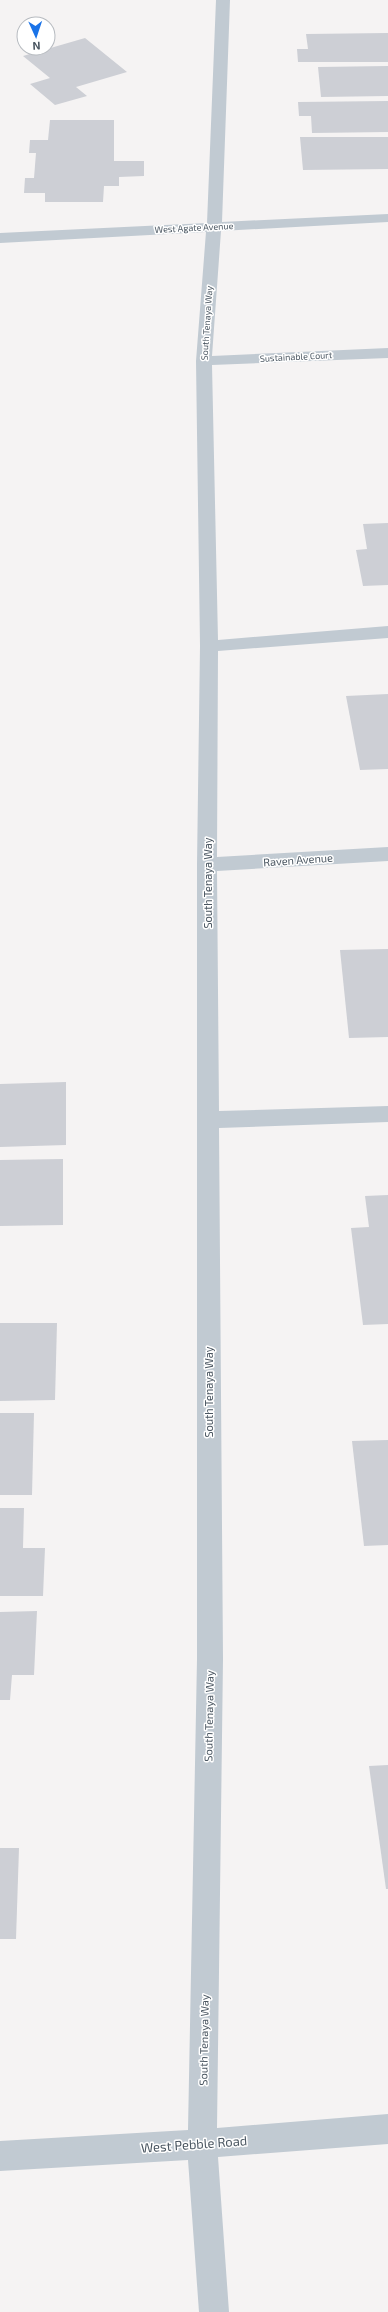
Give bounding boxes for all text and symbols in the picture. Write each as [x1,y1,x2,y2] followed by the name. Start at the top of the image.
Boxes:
[16,16,56,56] north arrow
[32,40,41,53] text: N
[154,220,234,235] street label: West Agate Avenue
[198,285,215,361] street label: South Tenaya Way
[259,349,333,364] street label: Sustainable Court
[201,837,214,929] street label: South Tenaya Way
[263,851,333,868] street label: Raven Avenue
[202,1346,215,1438] street label: South Tenaya Way
[201,1670,216,1762] street label: South Tenaya Way
[196,1994,211,2086] street label: South Tenaya Way
[140,2132,248,2156] street label: West Pebble Road

